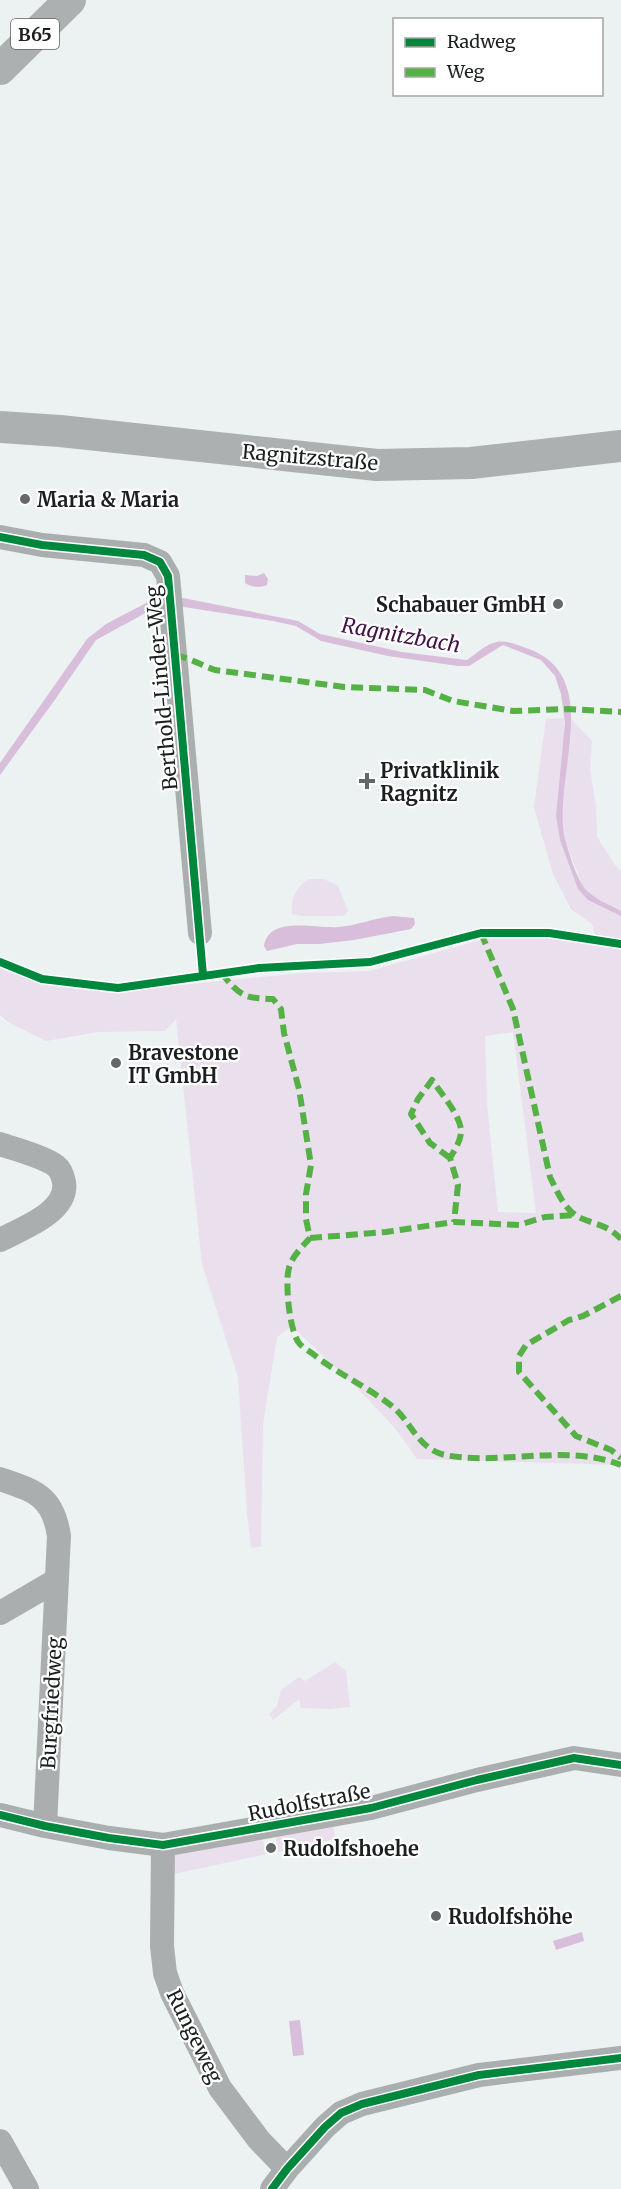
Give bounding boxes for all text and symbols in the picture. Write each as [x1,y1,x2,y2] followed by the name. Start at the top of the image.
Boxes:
[393,18,603,96] legend
[11,19,59,49] road number: B65
[447,30,516,53] text: Radweg
[446,60,485,83] text: Weg
[241,439,379,475] street label: Ragnitzstraße
[37,487,179,512] place label: Maria & Maria
[18,492,32,506] marker: Maria & Maria
[140,584,182,792] street label: Berthold-Linder-Weg
[376,592,546,617] place label: Schabauer GmbH
[551,597,565,611] marker: Schabauer GmbH
[340,611,462,659] water label: Ragnitzbach
[380,758,499,806] place label: Privatklinik Ragnitz
[358,772,376,790] marker: Privatklinik Ragnitz
[128,1040,239,1088] place label: Bravestone IT GmbH
[109,1056,123,1070] marker: Bravestone IT GmbH
[35,1636,67,1770] street label: Burgfriedweg
[246,1778,372,1826] street label: Rudolfstraße
[283,1836,419,1861] place label: Rudolfshoehe
[264,1841,278,1855] marker: Rudolfshoehe
[448,1904,573,1929] place label: Rudolfshöhe
[429,1909,443,1923] marker: Rudolfshöhe
[162,1985,228,2087] street label: Rungeweg

